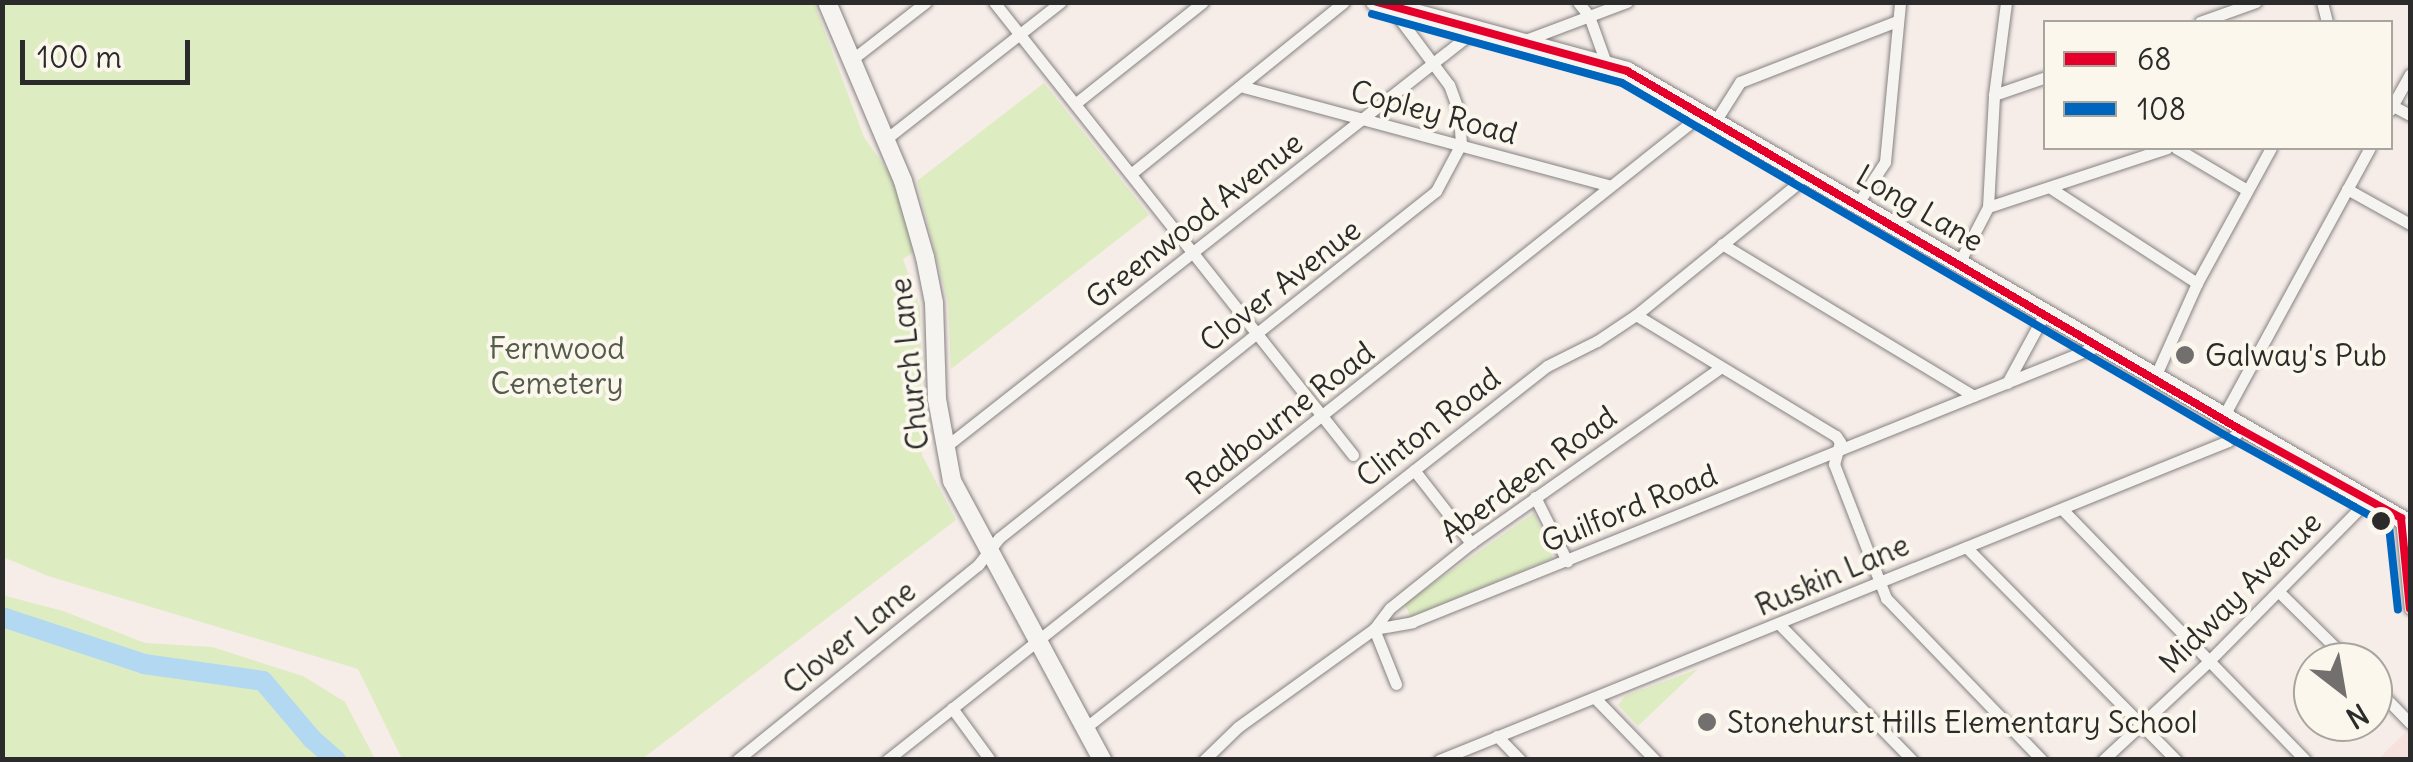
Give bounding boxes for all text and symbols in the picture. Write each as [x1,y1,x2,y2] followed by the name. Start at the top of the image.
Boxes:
[25,20,195,82] scale bar
[2043,20,2393,150] legend
[37,38,122,76] text: 100 m
[2137,40,2172,78] text: 68
[1347,73,1521,151] street label: Copley Road
[2137,90,2186,128] text: 108
[1078,124,1310,316] street label: Greenwood Avenue
[1850,157,1990,259] street label: Long Lane
[1192,211,1368,359] street label: Clover Avenue
[882,276,936,452] street label: Church Lane
[489,330,625,400] park label: Fernwood Cemetery
[1179,334,1381,502] street label: Radbourne Road
[2205,337,2387,373] place label: Galway's Pub
[2174,344,2196,366] marker: Galway's Pub
[1349,360,1507,494] street label: Clinton Road
[1433,398,1623,550] street label: Aberdeen Road
[1536,456,1722,560] street label: Guilford Road
[2152,504,2328,680] street label: Midway Avenue
[2371,511,2391,531] unlabelled marker
[1750,527,1914,623] street label: Ruskin Lane
[775,573,923,701] street label: Clover Lane
[2293,642,2393,742] north arrow
[2340,696,2375,736] text: N
[1727,704,2197,740] place label: Stonehurst Hills Elementary School
[1696,711,1718,733] marker: Stonehurst Hills Elementary School

